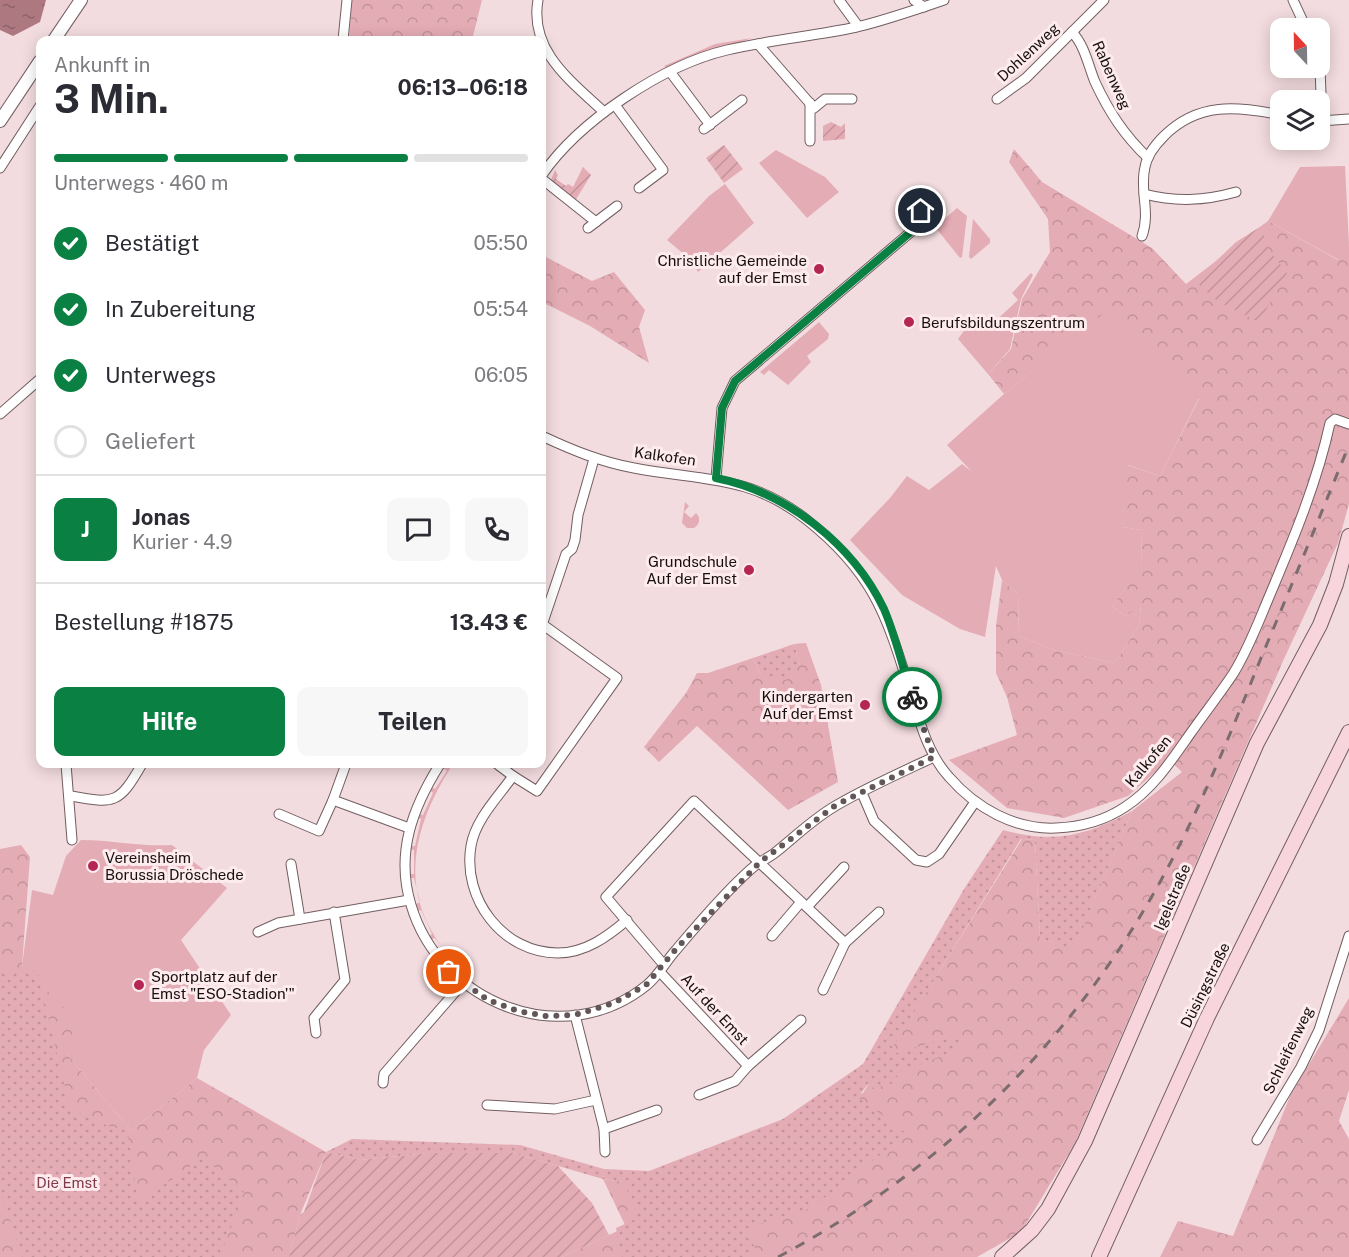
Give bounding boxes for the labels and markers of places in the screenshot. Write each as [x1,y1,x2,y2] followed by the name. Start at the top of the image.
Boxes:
[895,185,946,236] pin
[657,252,807,286] place label: Christliche Gemeinde auf der Emst
[812,262,826,276] marker: Christliche Gemeinde auf der Emst
[921,314,1085,331] place label: Berufsbildungszentrum
[902,315,916,329] marker: Berufsbildungszentrum
[646,553,737,587] place label: Grundschule Auf der Emst
[742,563,756,577] marker: Grundschule Auf der Emst
[761,688,853,722] place label: Kindergarten Auf der Emst
[858,698,872,712] marker: Kindergarten Auf der Emst
[105,849,244,883] place label: Vereinsheim Borussia Dröschede
[86,859,100,873] marker: Vereinsheim Borussia Dröschede
[423,946,474,997] pin
[151,968,295,1002] place label: Sportplatz auf der Emst "ESO-Stadion'"
[132,978,146,992] marker: Sportplatz auf der Emst "ESO-Stadion'"

